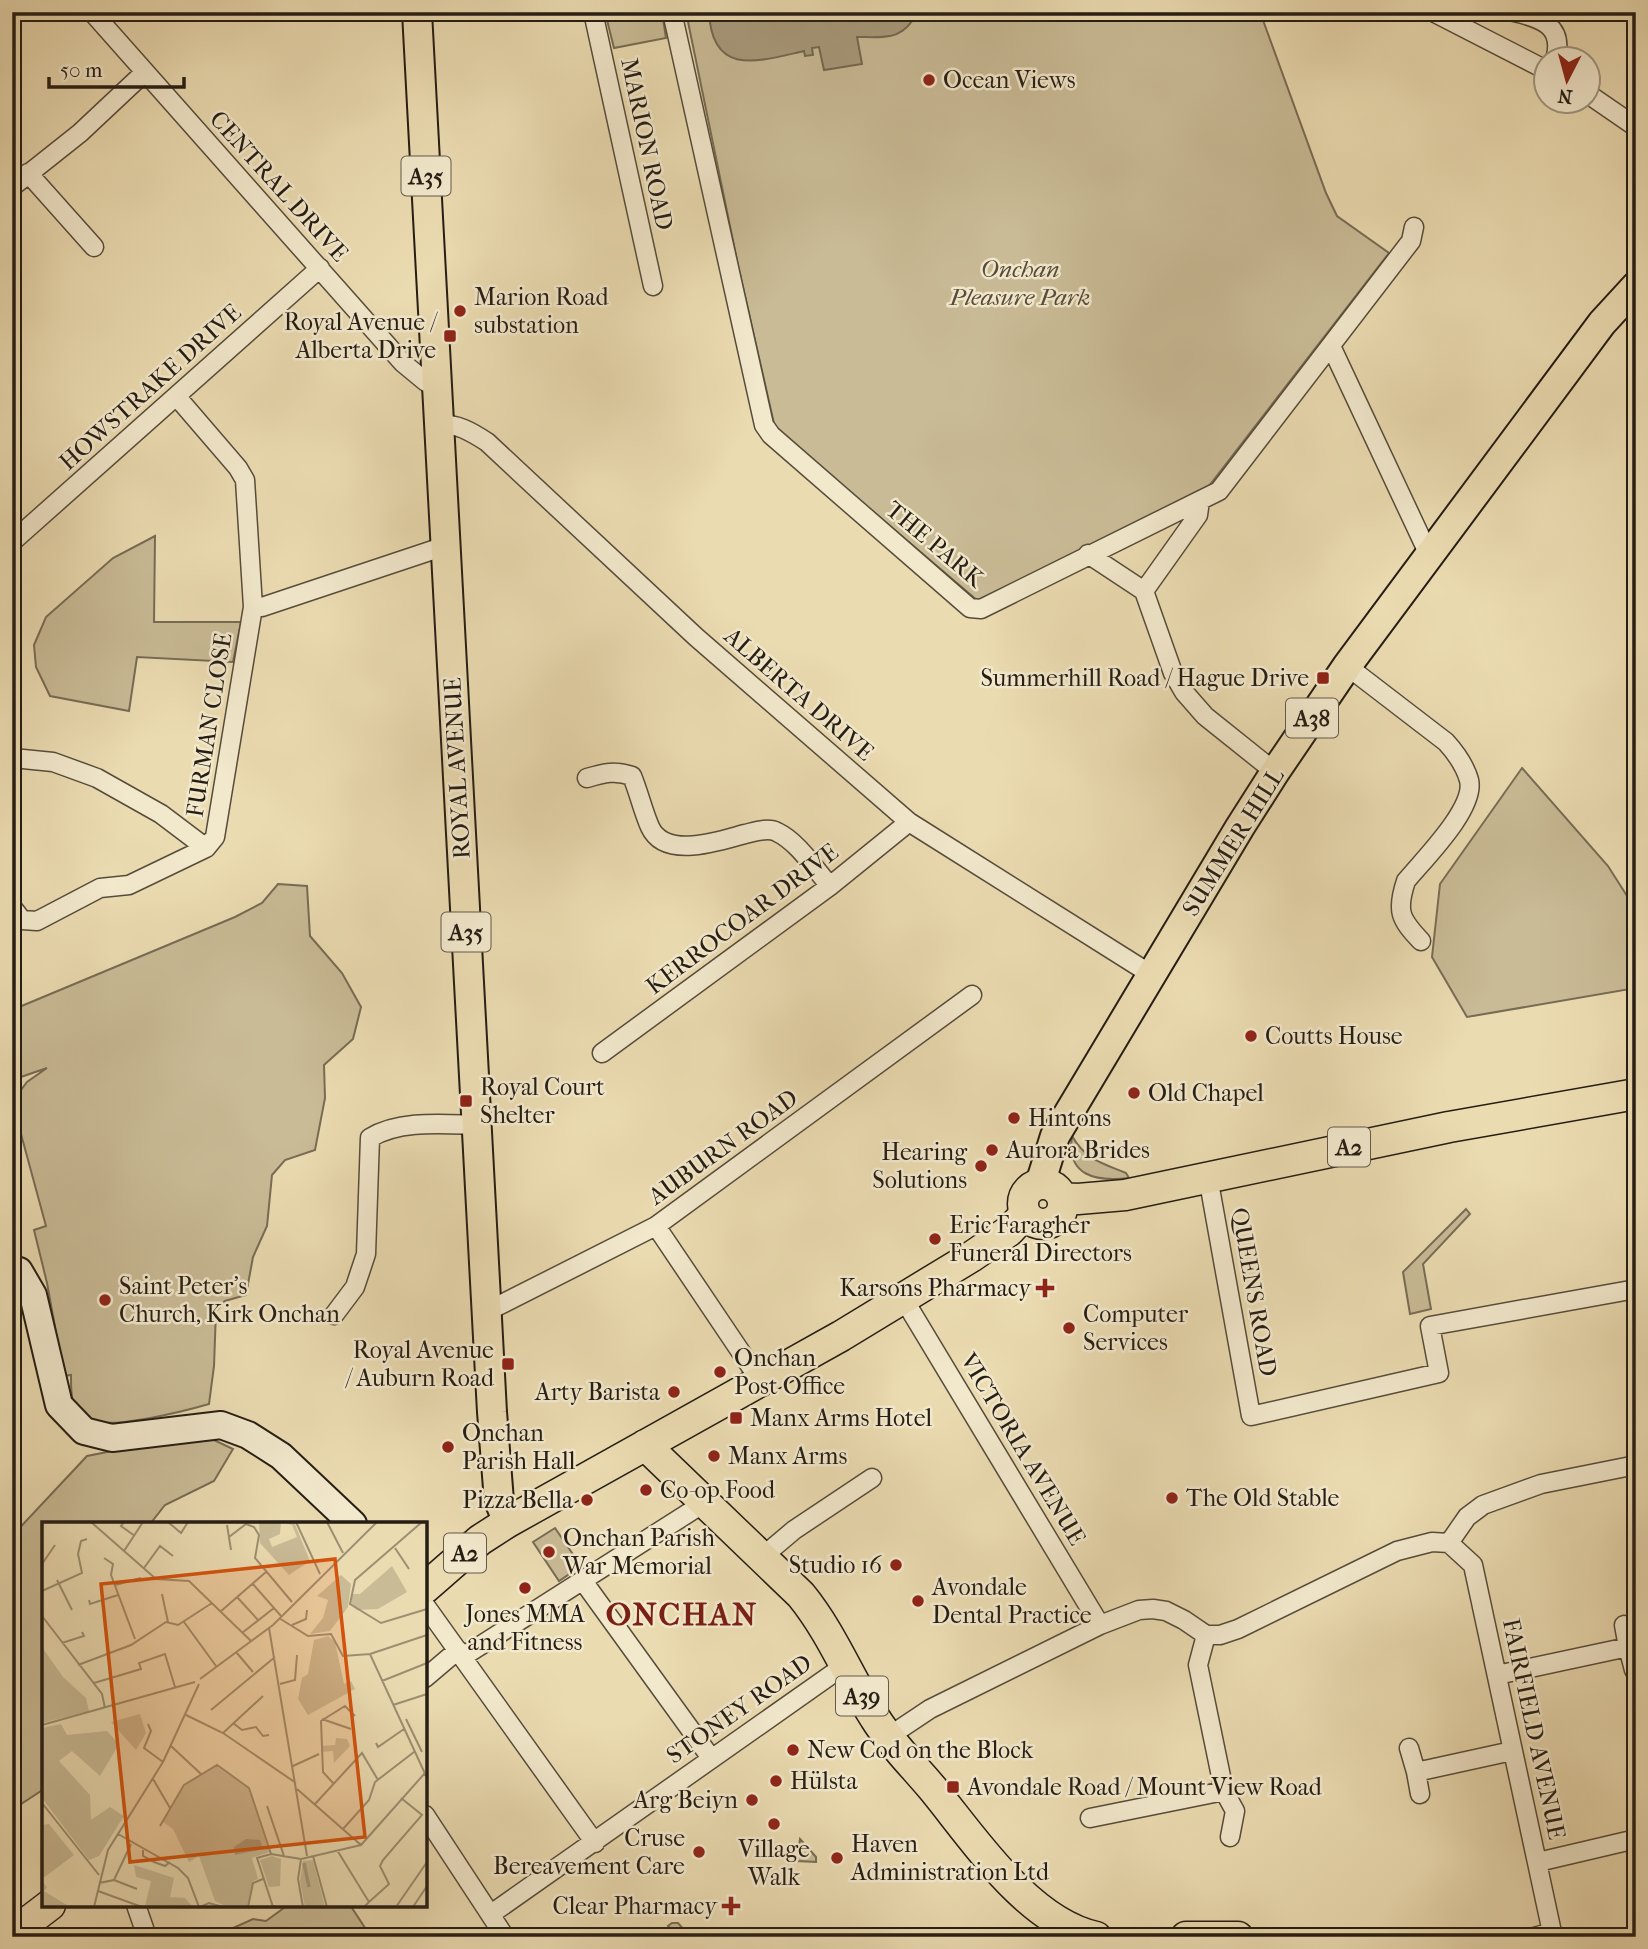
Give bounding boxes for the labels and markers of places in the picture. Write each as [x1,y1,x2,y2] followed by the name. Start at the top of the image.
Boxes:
[943,66,1076,94] place label: Ocean Views
[921,72,937,88] marker: Ocean Views
[474,283,610,339] place label: Marion Road substation
[452,303,468,319] marker: Marion Road substation
[284,308,438,364] place label: Royal Avenue / Alberta Drive
[442,328,458,344] marker: Royal Avenue / Alberta Drive
[980,664,1309,692] place label: Summerhill Road / Hague Drive
[1315,670,1331,686] marker: Summerhill Road / Hague Drive
[1265,1022,1403,1050] place label: Coutts House
[1243,1028,1259,1044] marker: Coutts House
[480,1073,605,1129] place label: Royal Court Shelter
[1148,1079,1264,1107] place label: Old Chapel
[1126,1085,1142,1101] marker: Old Chapel
[458,1093,474,1109] marker: Royal Court Shelter
[1028,1104,1111,1132] place label: Hintons
[1006,1110,1022,1126] marker: Hintons
[1005,1136,1150,1164] place label: Aurora Brides
[872,1138,968,1194] place label: Hearing Solutions
[984,1142,1000,1158] marker: Aurora Brides
[973,1158,989,1174] marker: Hearing Solutions
[949,1211,1132,1267] place label: Eric Faragher Funeral Directors
[927,1231,943,1247] marker: Eric Faragher Funeral Directors
[119,1272,340,1328] place label: Saint Peter's Church, Kirk Onchan
[840,1274,1032,1302] place label: Karsons Pharmacy
[1037,1280,1053,1296] marker: Karsons Pharmacy
[97,1292,113,1308] marker: Saint Peter's Church, Kirk Onchan
[1083,1300,1189,1356] place label: Computer Services
[1061,1320,1077,1336] marker: Computer Services
[345,1336,495,1392] place label: Royal Avenue / Auburn Road
[734,1344,845,1400] place label: Onchan Post Office
[500,1356,516,1372] marker: Royal Avenue / Auburn Road
[712,1364,728,1380] marker: Onchan Post Office
[534,1378,661,1406] place label: Arty Barista
[666,1384,682,1400] marker: Arty Barista
[750,1404,932,1432] place label: Manx Arms Hotel
[728,1410,744,1426] marker: Manx Arms Hotel
[462,1419,576,1475] place label: Onchan Parish Hall
[440,1439,456,1455] marker: Onchan Parish Hall
[728,1442,847,1470] place label: Manx Arms
[706,1448,722,1464] marker: Manx Arms
[660,1476,776,1504] place label: Co-op Food
[638,1482,654,1498] marker: Co-op Food
[1186,1484,1340,1512] place label: The Old Stable
[462,1486,574,1514] place label: Pizza Bella
[1164,1490,1180,1506] marker: The Old Stable
[579,1492,595,1508] marker: Pizza Bella
[562,1524,715,1580] place label: Onchan Parish War Memorial
[541,1544,557,1560] marker: Onchan Parish War Memorial
[789,1551,883,1579] place label: Studio 16
[888,1557,904,1573] marker: Studio 16
[931,1573,1092,1629] place label: Avondale Dental Practice
[517,1580,533,1596] marker: Jones MMA and Fitness
[910,1593,926,1609] marker: Avondale Dental Practice
[463,1600,585,1656] place label: Jones MMA and Fitness
[807,1736,1034,1764] place label: New Cod on the Block
[785,1742,801,1758] marker: New Cod on the Block
[790,1767,858,1795] place label: Hülsta
[768,1773,784,1789] marker: Hülsta
[966,1773,1323,1801] place label: Avondale Road / Mount View Road
[945,1779,961,1795] marker: Avondale Road / Mount View Road
[633,1786,738,1814] place label: Arg Beiyn
[744,1792,760,1808] marker: Arg Beiyn
[766,1816,782,1832] marker: Village Walk
[493,1824,685,1880] place label: Cruse Bereavement Care
[850,1830,1050,1886] place label: Haven Administration Ltd
[737,1835,810,1891] place label: Village Walk
[691,1844,707,1860] marker: Cruse Bereavement Care
[829,1850,845,1866] marker: Haven Administration Ltd
[553,1892,718,1920] place label: Clear Pharmacy
[723,1898,739,1914] marker: Clear Pharmacy

